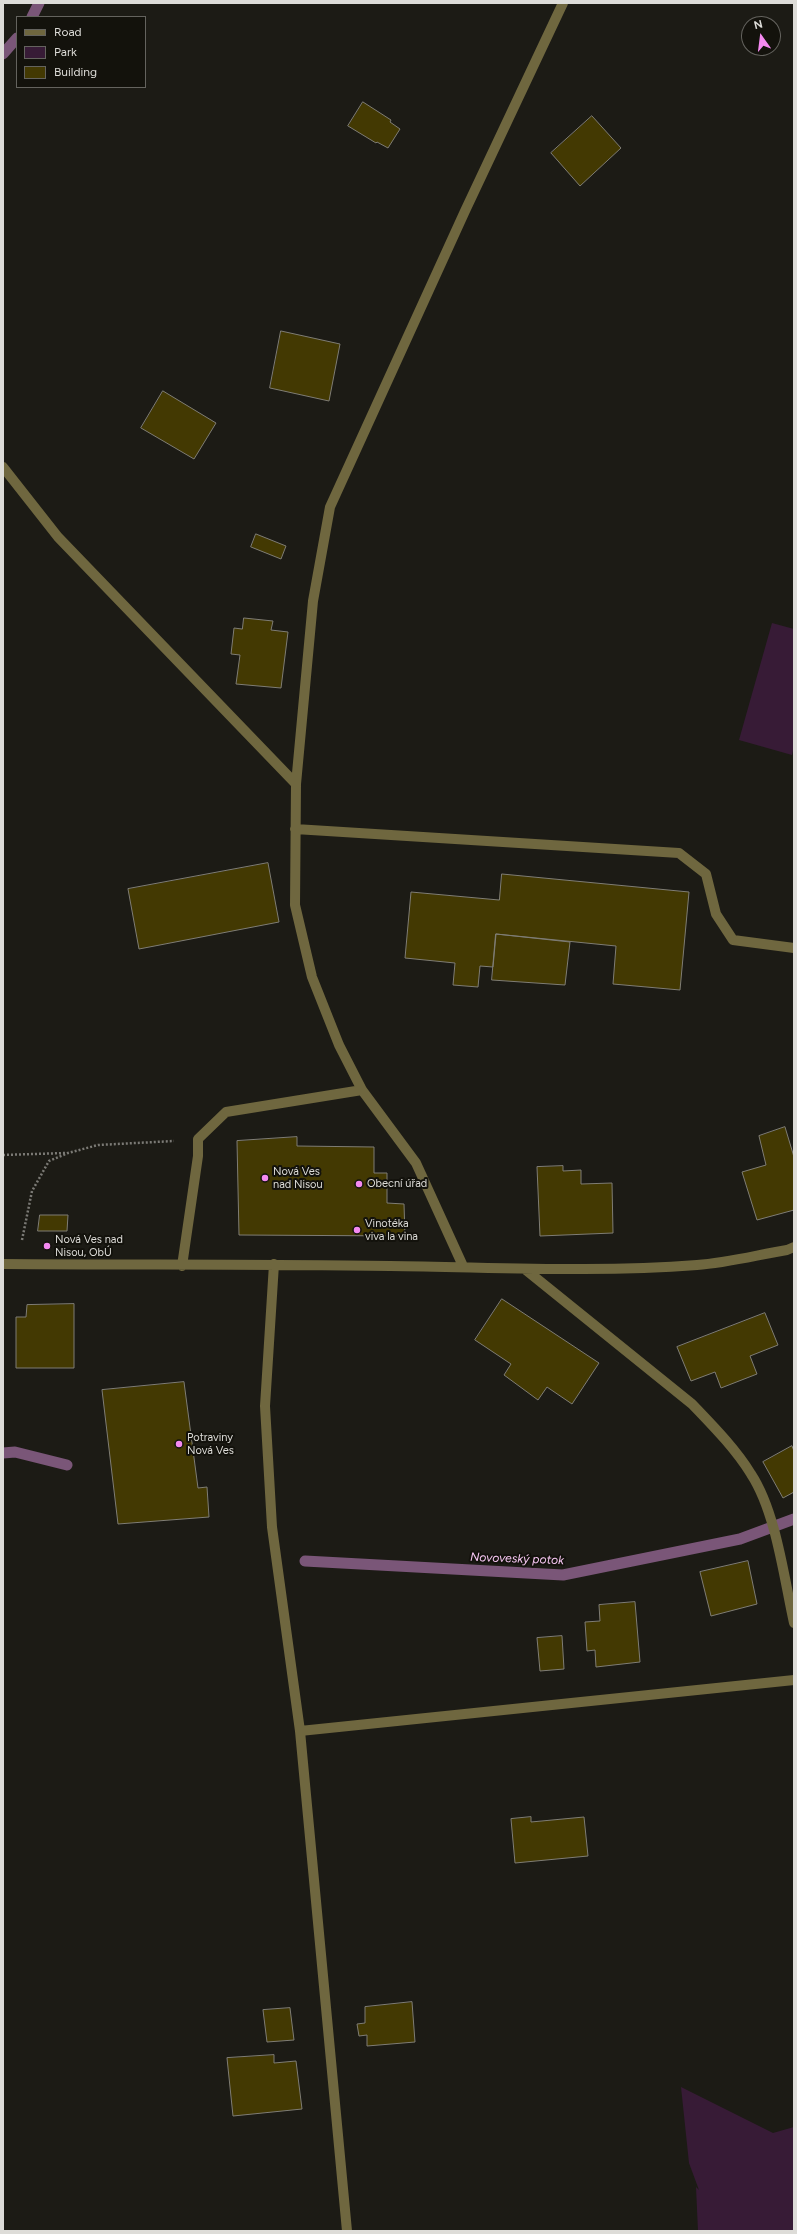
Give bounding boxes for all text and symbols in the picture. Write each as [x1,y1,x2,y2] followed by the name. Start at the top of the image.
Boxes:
[16,16,146,88] legend
[741,16,781,56] north arrow
[753,18,764,32] text: N
[54,25,82,39] text: Road
[54,45,77,59] text: Park
[54,65,97,79] text: Building
[273,1165,323,1191] place label: Nová Ves nad Nisou
[260,1173,270,1183] marker: Nová Ves nad Nisou
[367,1177,427,1191] place label: Obecní úřad
[354,1179,364,1189] marker: Obecní úřad
[365,1217,418,1243] place label: Vinotéka viva la vina
[352,1225,362,1235] marker: Vinotéka viva la vina
[55,1233,123,1259] place label: Nová Ves nad Nisou, ObÚ
[42,1241,52,1251] marker: Nová Ves nad Nisou, ObÚ
[187,1431,234,1457] place label: Potraviny Nová Ves
[174,1439,184,1449] marker: Potraviny Nová Ves
[470,1550,564,1568] water label: Novoveský potok

